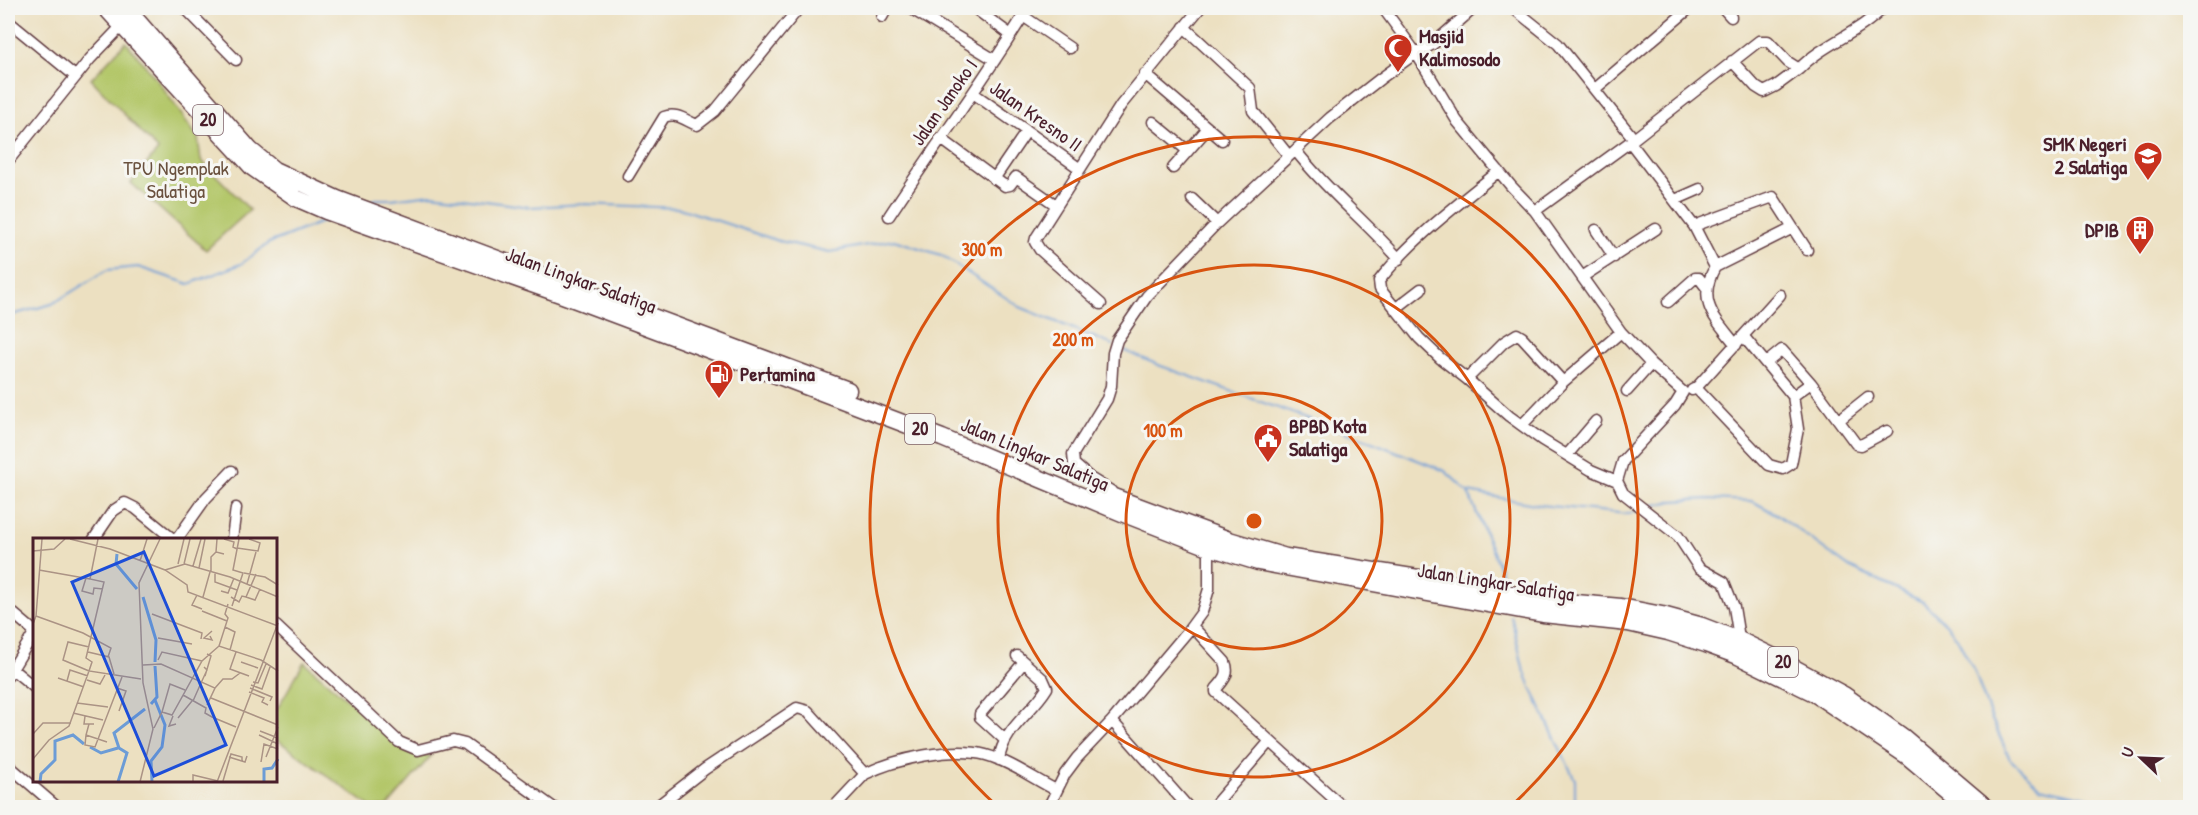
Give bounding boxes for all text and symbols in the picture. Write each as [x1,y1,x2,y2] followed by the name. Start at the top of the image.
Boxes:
[1419,22,1500,72] place label: Masjid Kalimosodo
[1382,32,1414,74] mosque icon: Masjid Kalimosodo
[904,53,983,150] street label: Jalan Janoko I
[985,74,1088,157] street label: Jalan Kresno II
[193,105,223,135] road number: 20
[2043,130,2127,181] place label: SMK Negeri 2 Salatiga
[2132,140,2164,182] school or university icon: SMK Negeri 2 Salatiga
[123,154,229,204] park label: TPU Ngemplak Salatiga
[2124,214,2156,256] building icon: DPIB
[2085,216,2119,243] place label: DPIB
[962,237,1002,262] text: 300 m
[502,240,660,319] street label: Jalan Lingkar Salatiga
[1053,327,1093,352] text: 200 m
[703,358,735,400] fuel station icon: Pertamina
[740,360,815,387] place label: Pertamina
[957,410,1114,497] street label: Jalan Lingkar Salatiga
[1289,412,1366,463] place label: BPBD Kota Salatiga
[905,414,935,444] road number: 20
[1143,418,1183,443] text: 100 m
[1252,422,1284,464] public building icon: BPBD Kota Salatiga
[1244,511,1264,531] centre of rings
[33,538,278,782] inset map
[1416,556,1577,607] street label: Jalan Lingkar Salatiga
[1768,647,1798,677] road number: 20
[2111,728,2171,788] north arrow
[2115,744,2139,760] text: U

